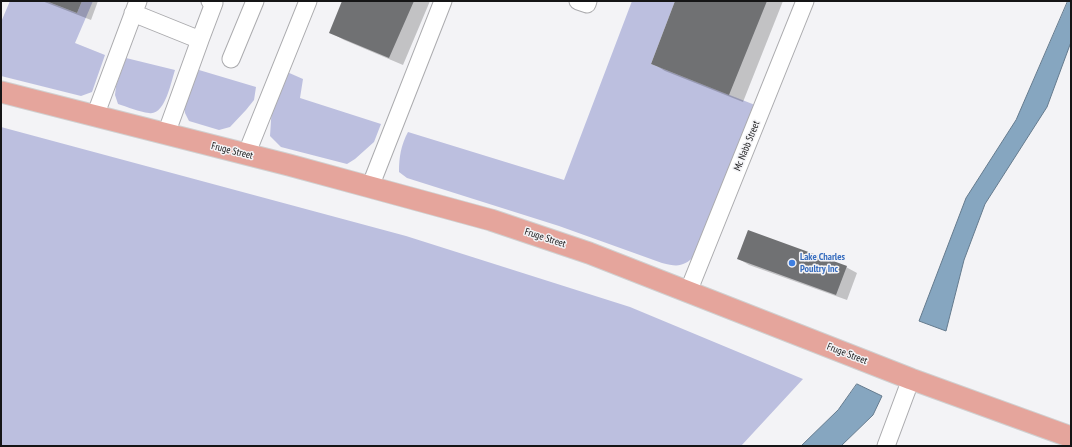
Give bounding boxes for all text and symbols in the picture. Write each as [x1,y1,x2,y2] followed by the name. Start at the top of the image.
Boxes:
[732,119,762,173] street label: Mc Nabb Street
[210,140,254,162] street label: Fruge Street
[523,226,567,250] street label: Fruge Street
[800,251,845,274] place label: Lake Charles Poultry Inc
[787,258,797,268] marker: Lake Charles Poultry Inc
[825,341,869,367] street label: Fruge Street

